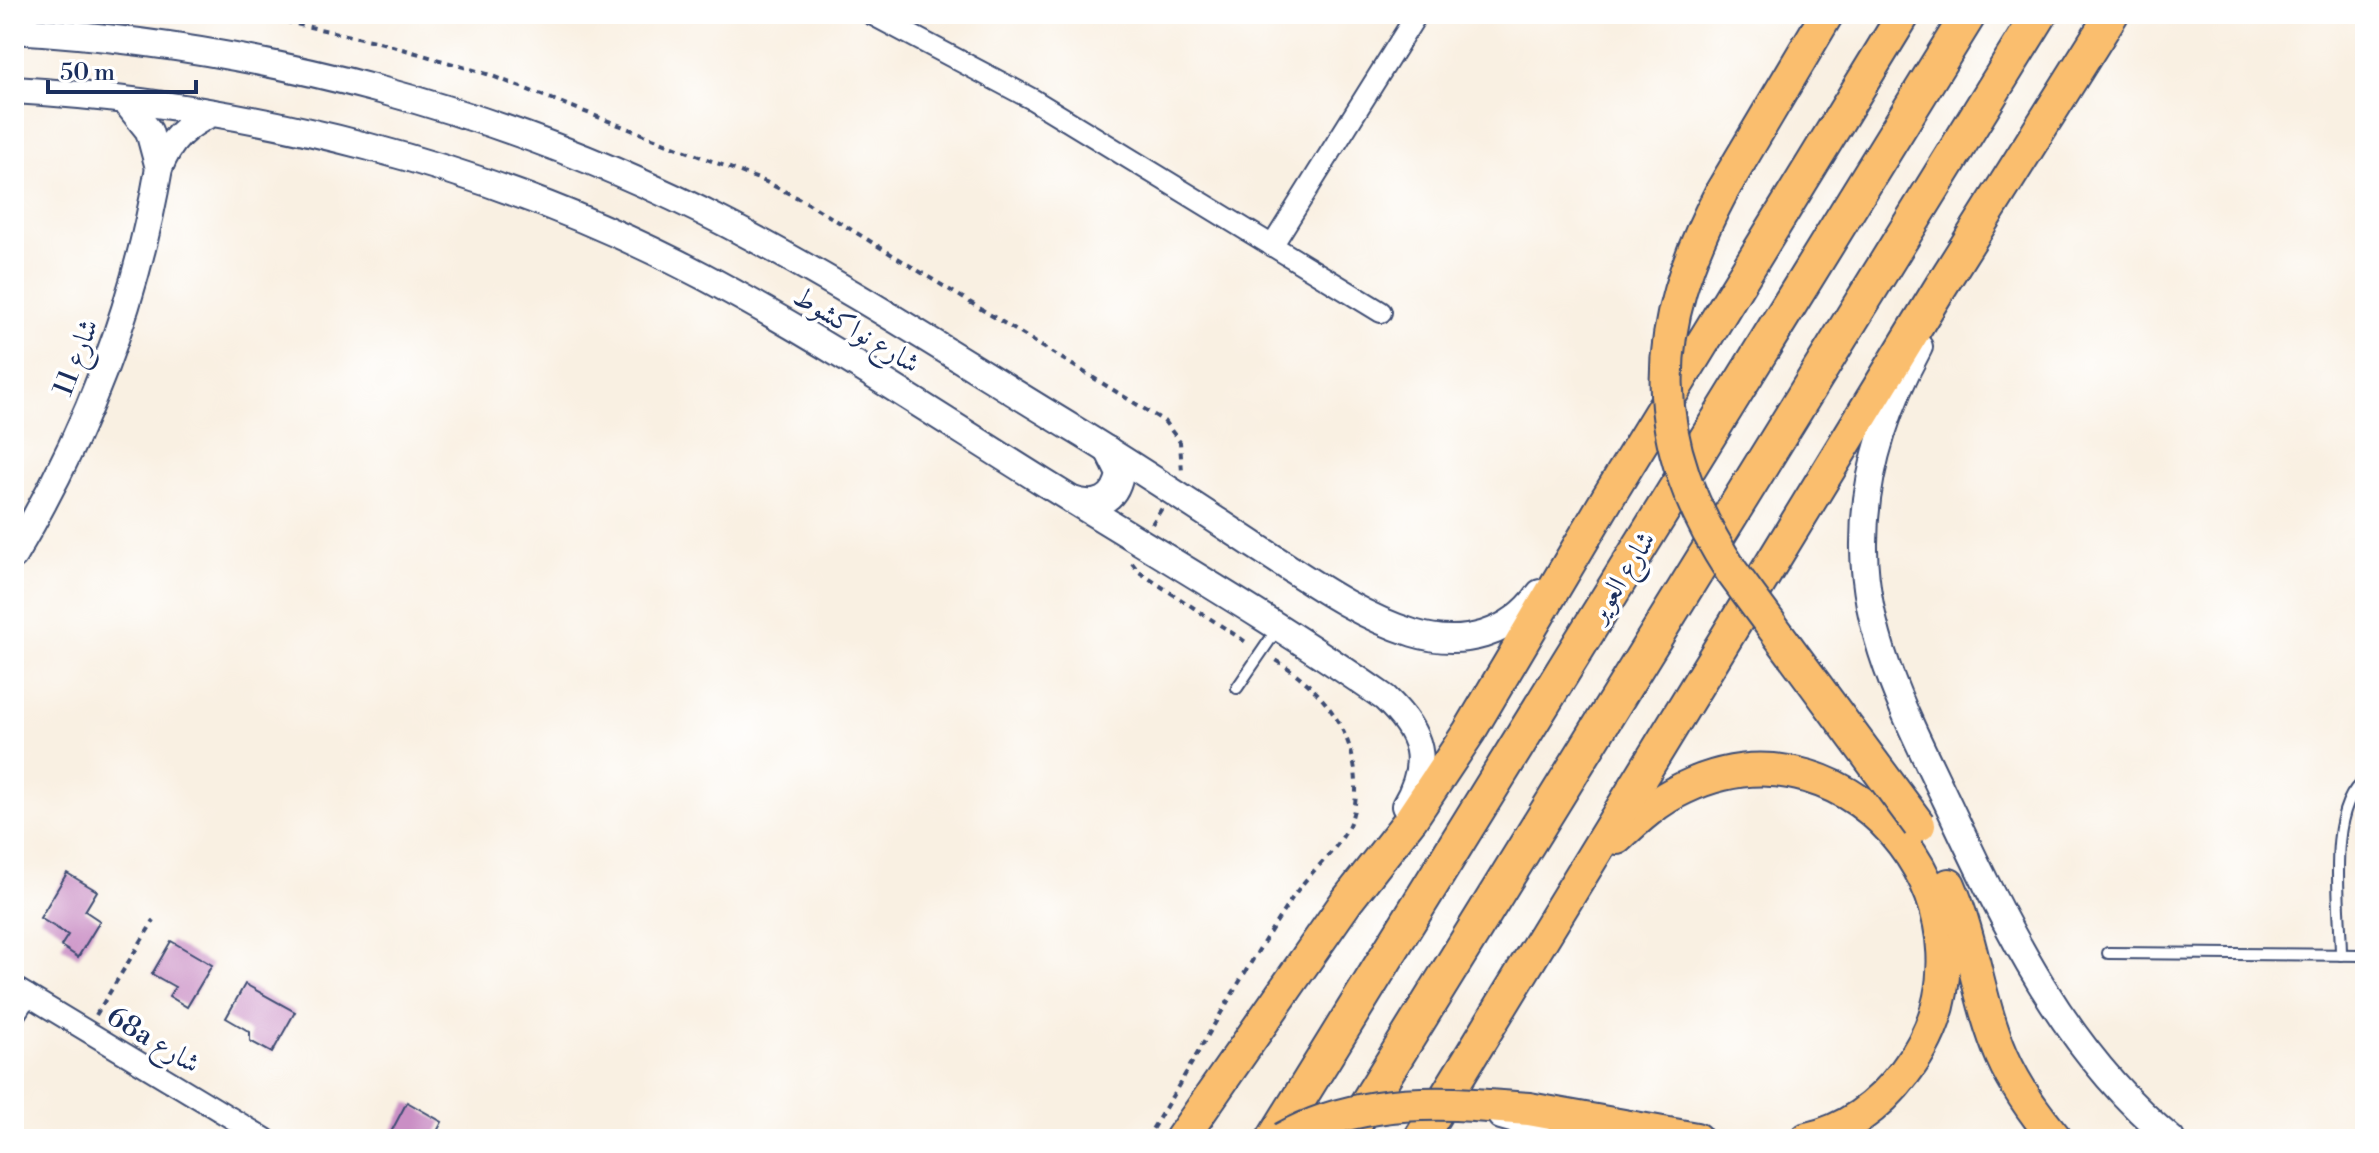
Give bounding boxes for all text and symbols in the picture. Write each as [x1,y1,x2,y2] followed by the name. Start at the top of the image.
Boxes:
[48,44,196,94] scale bar
[60,58,115,88] text: 50 m
[784,279,926,386] street label: شارع نواكشوط
[46,314,112,403] street label: شارع 11
[1579,525,1668,634] street label: شارع العوير
[98,999,206,1086] street label: 68a شارع

